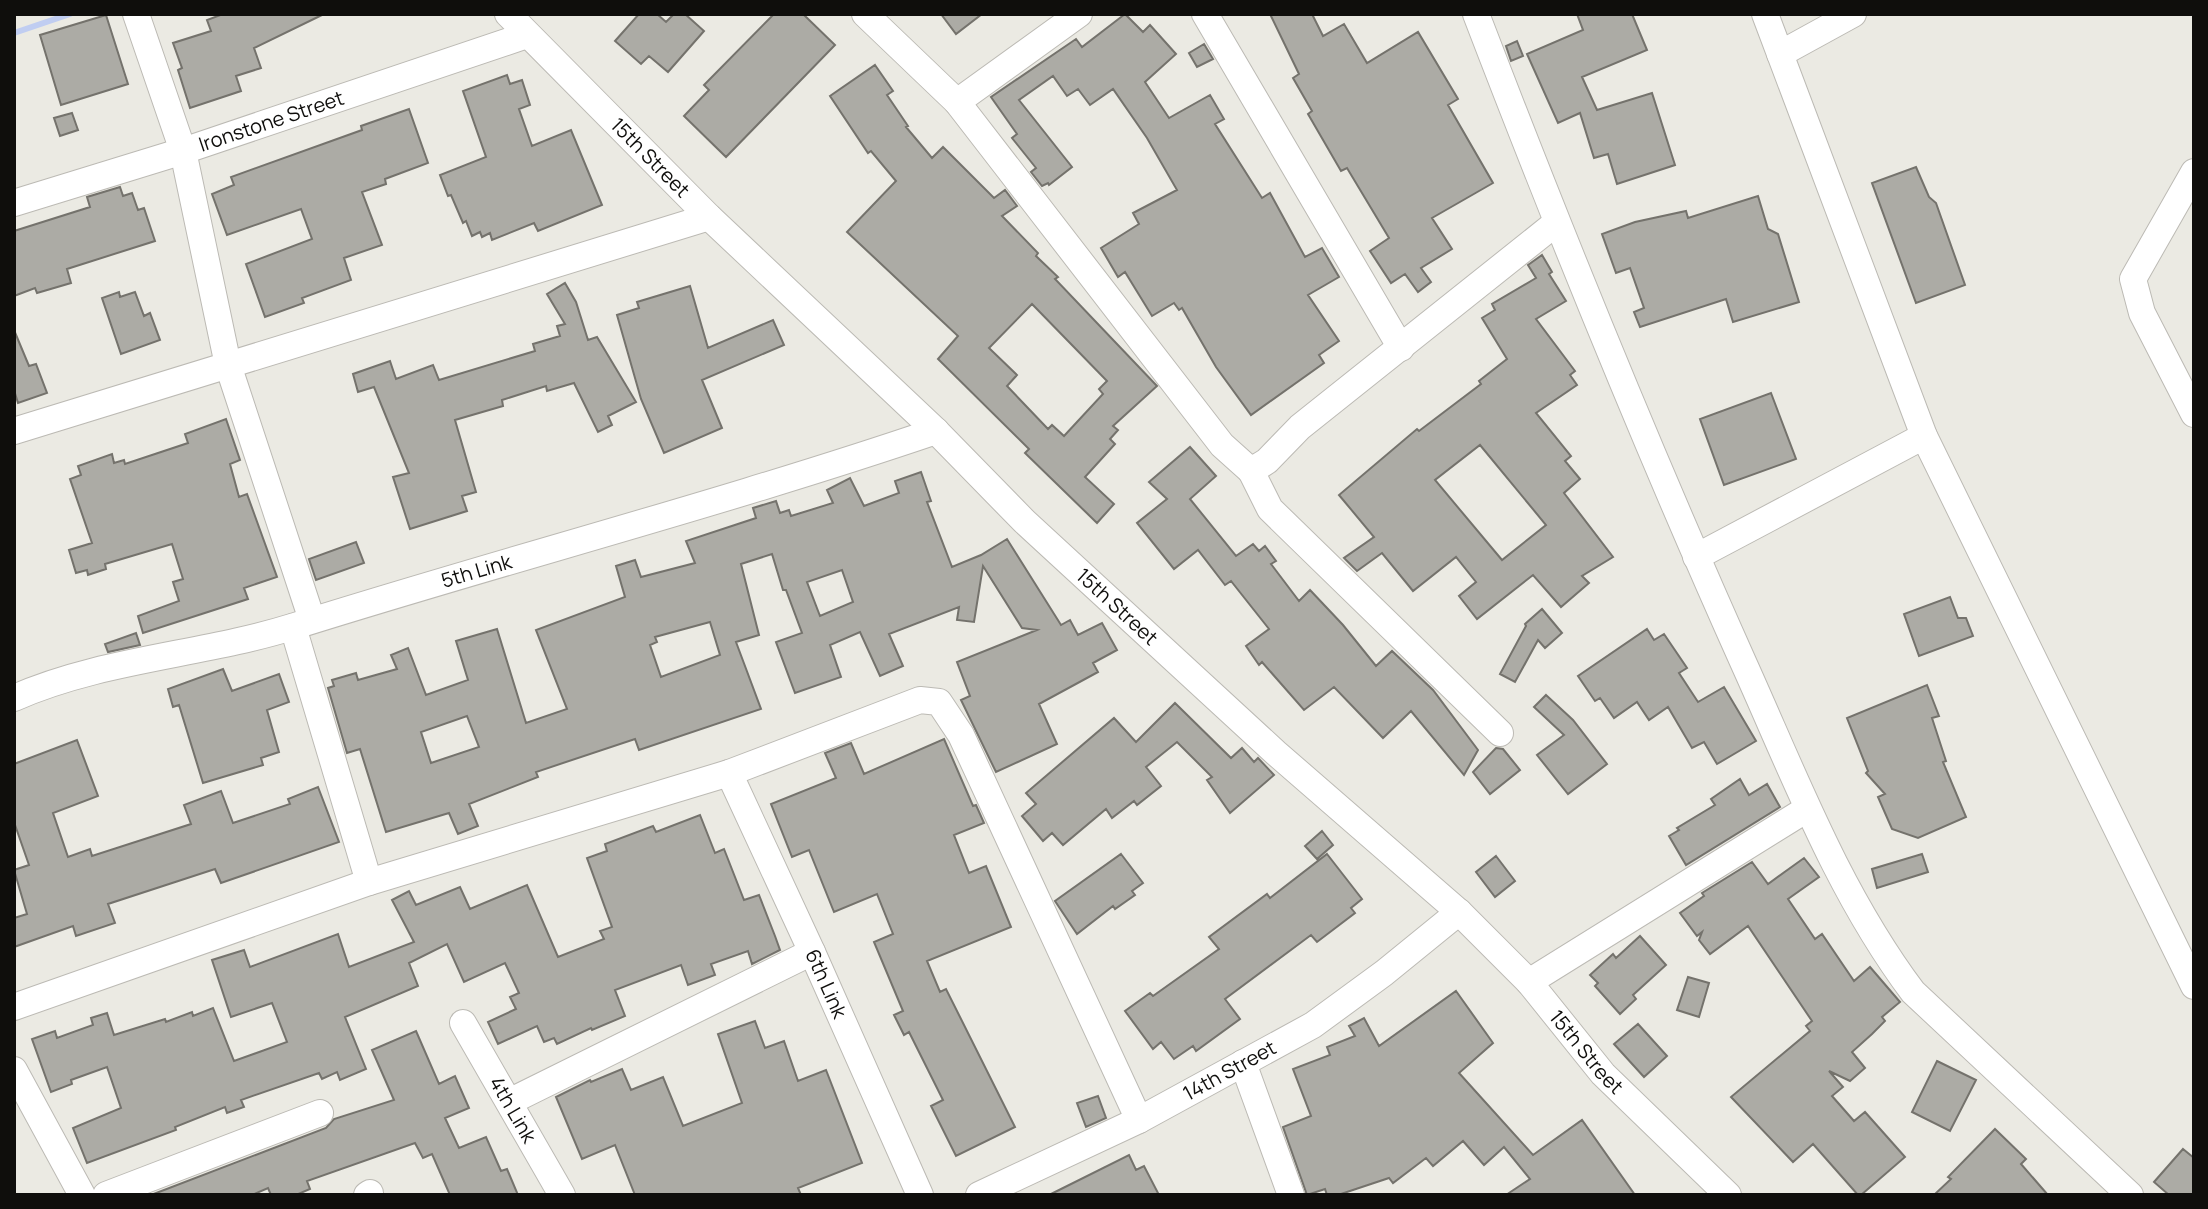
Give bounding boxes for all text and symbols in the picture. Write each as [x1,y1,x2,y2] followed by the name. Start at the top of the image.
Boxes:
[195,84,347,158] street label: Ironstone Street
[605,111,696,203] street label: 15th Street
[438,547,516,594] street label: 5th Link
[1071,562,1164,651] street label: 15th Street
[799,945,854,1023] street label: 6th Link
[1544,1004,1630,1100] street label: 15th Street
[1178,1034,1281,1106] street label: 14th Street
[484,1071,544,1148] street label: 4th Link

